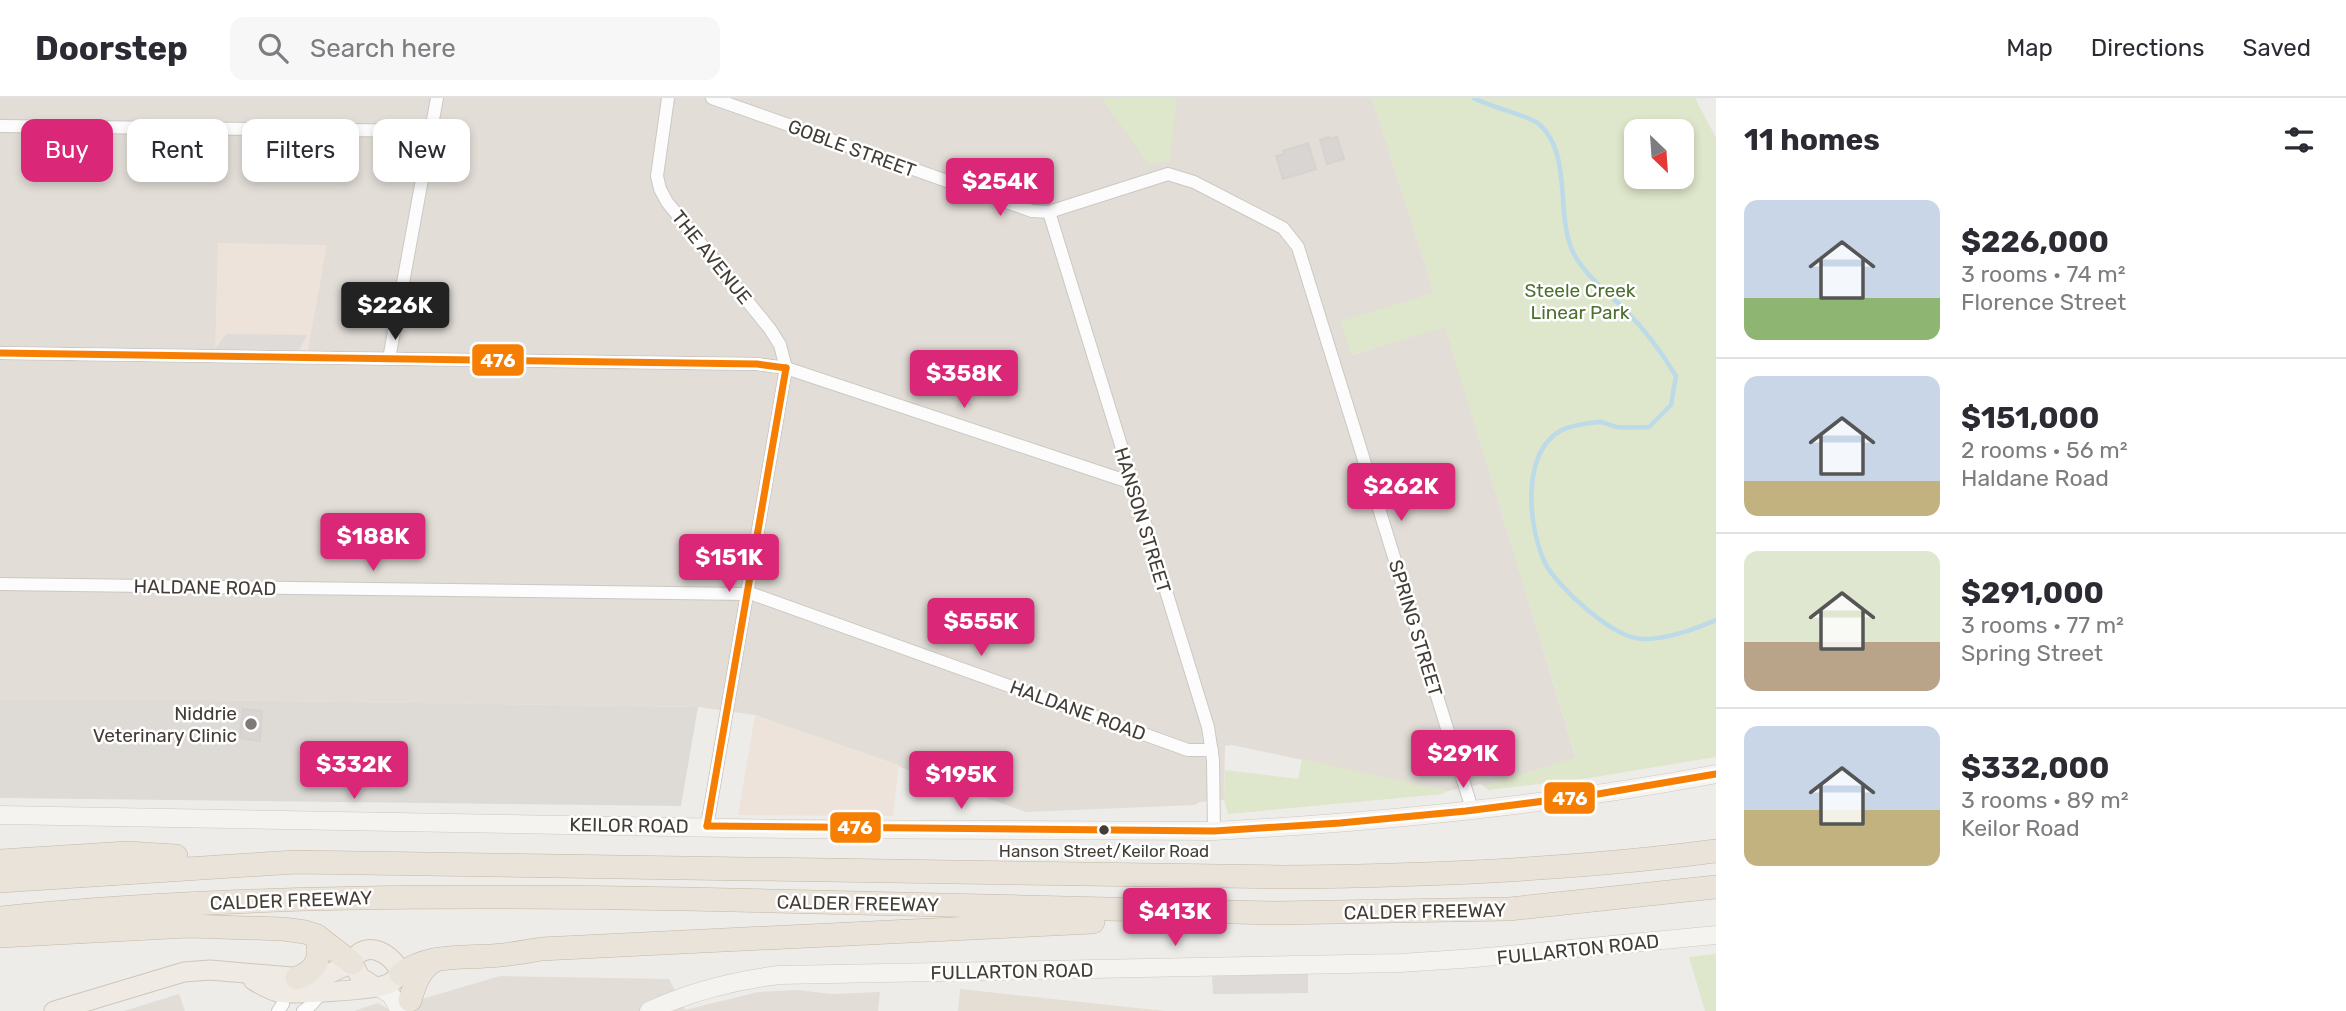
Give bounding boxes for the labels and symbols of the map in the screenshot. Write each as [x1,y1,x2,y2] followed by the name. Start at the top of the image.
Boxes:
[785,115,919,182] street label: GOBLE STREET
[1624,119,1694,189] north arrow
[951,158,1049,218] pin: $254K
[667,206,756,309] street label: THE AVENUE
[1524,279,1636,324] park label: Steele Creek Linear Park
[346,282,444,342] pin: $226K
[471,343,525,377] line badge: 476
[480,349,516,372] text: 476
[915,350,1013,410] pin: $358K
[1109,444,1176,596] street label: HANSON STREET
[1352,464,1450,523] pin: $262K
[324,514,422,573] pin: $188K
[680,534,778,594] pin: $151K
[1384,557,1447,699] street label: SPRING STREET
[133,575,277,600] street label: HALDANE ROAD
[932,598,1030,658] pin: $555K
[1007,675,1149,746] street label: HALDANE ROAD
[93,702,237,747] place label: Niddrie Veterinary Clinic
[243,716,259,732] marker: Niddrie Veterinary Clinic
[1414,730,1512,790] pin: $291K
[305,742,403,801] pin: $332K
[912,752,1010,811] pin: $195K
[1543,781,1596,815] line badge: 476
[1552,787,1588,810] text: 476
[829,811,882,844] line badge: 476
[569,813,689,838] street label: KEILOR ROAD
[837,816,873,839] text: 476
[1097,823,1111,837] marker: Hanson Street/Keilor Road
[999,841,1209,861] place label: Hanson Street/Keilor Road
[209,886,373,915] street label: CALDER FREEWAY
[1126,888,1224,948] pin: $413K
[776,891,939,916] street label: CALDER FREEWAY
[1344,899,1507,924] street label: CALDER FREEWAY
[1496,930,1660,969] street label: FULLARTON ROAD
[930,959,1094,984] street label: FULLARTON ROAD

